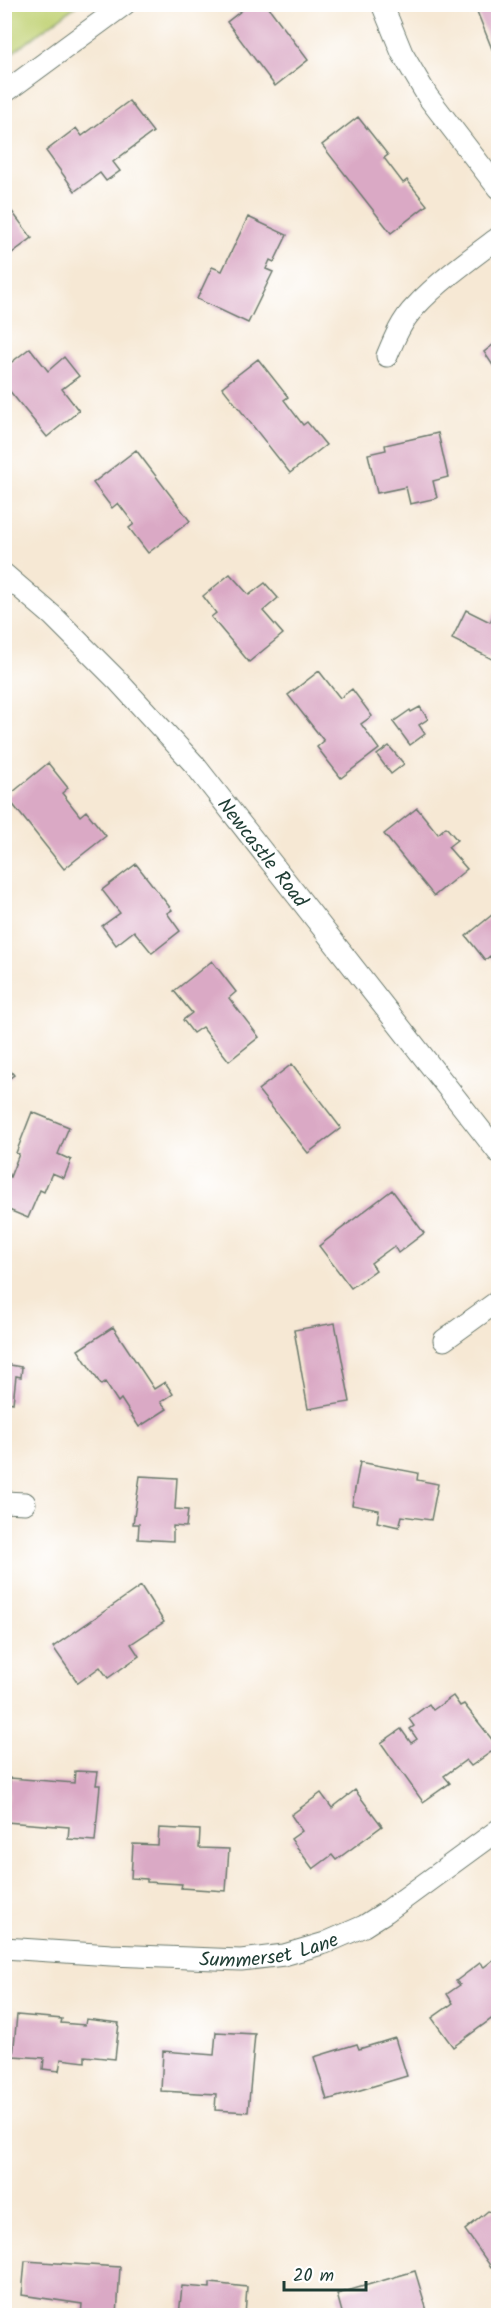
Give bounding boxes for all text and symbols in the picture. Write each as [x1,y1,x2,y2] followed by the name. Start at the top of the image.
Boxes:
[208,791,316,916] street label: Newcastle Road
[199,1925,344,1979] street label: Summerset Lane
[284,2254,366,2292] scale bar
[293,2262,334,2291] text: 20 m

